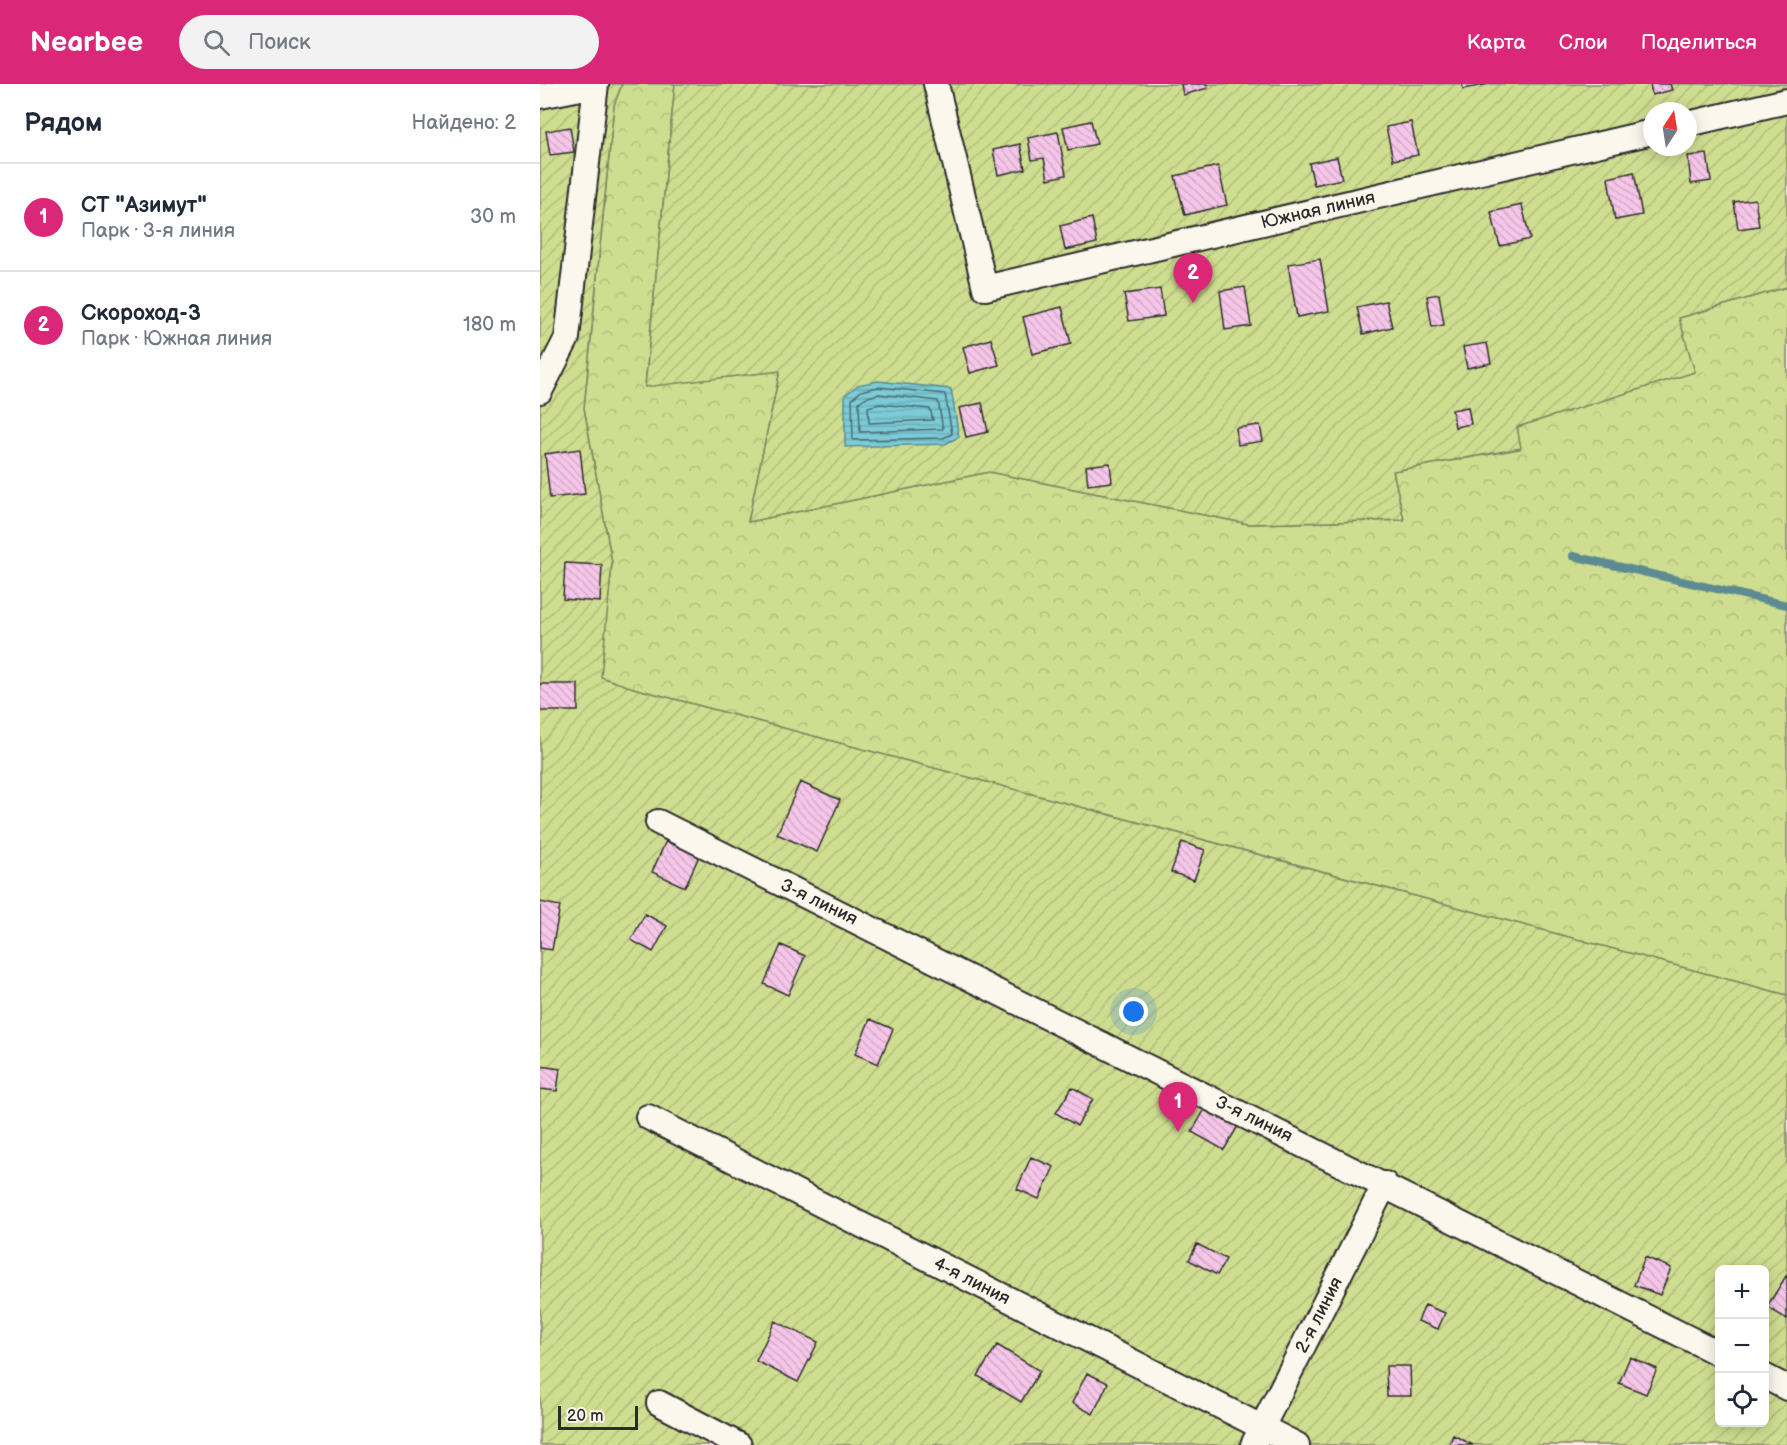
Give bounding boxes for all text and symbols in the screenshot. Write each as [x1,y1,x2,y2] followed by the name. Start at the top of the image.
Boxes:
[179,15,599,69] search box
[30,26,143,59] text: Nearbee
[200,26,233,59] icon: search
[248,29,311,56] text: Поиск
[1467,30,1526,55] text: Карта
[1559,30,1608,55] text: Слои
[1641,30,1757,55] text: Поделиться
[1643,102,1697,156] north arrow
[24,108,102,139] text: Рядом
[412,111,516,135] text: Найдено: 2
[1259,187,1377,233] street label: Южная линия
[81,192,207,219] text: СТ "Азимут"
[39,205,48,229] text: 1
[470,205,516,229] text: 30 m
[81,219,235,243] text: Парк · 3-я линия
[1174,254,1212,303] pin: 2
[81,300,201,327] text: Скороход-3
[38,313,49,337] text: 2
[463,313,516,337] text: 180 m
[81,327,272,351] text: Парк · Южная линия
[777,874,861,930] street label: 3-я линия
[1119,997,1148,1026] your location
[1158,1082,1198,1132] pin: 1
[1212,1091,1296,1147] street label: 3-я линия
[930,1253,1014,1309] street label: 4-я линия
[1715,1265,1769,1427] map controls
[1715,1265,1769,1319] button: +
[1291,1273,1347,1357] street label: 2-я линия
[1715,1319,1769,1373] button: −
[1715,1373,1769,1427] button: locate
[558,1403,638,1430] scale bar
[567,1407,603,1426] text: 20 m

